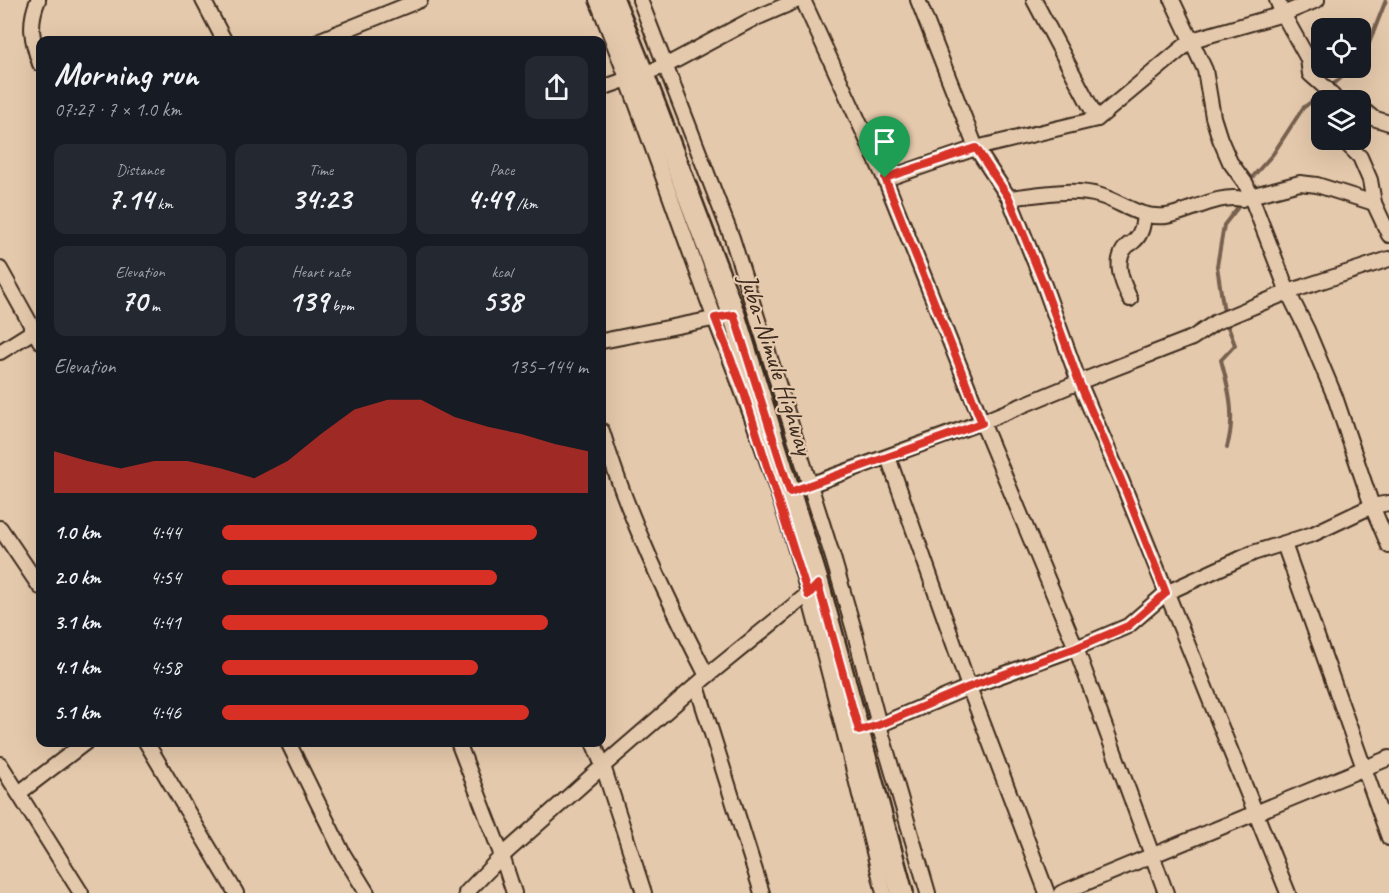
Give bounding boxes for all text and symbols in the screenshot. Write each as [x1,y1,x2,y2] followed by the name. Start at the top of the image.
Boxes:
[1311,18,1371,150] map controls
[1311,18,1371,78] button: locate
[54,53,198,95] text: Morning run
[525,56,588,119] button: share
[1311,90,1371,150] button: layers
[54,97,181,122] text: 07:27 · 7 × 1.0 km
[859,116,910,178] pin
[868,125,901,158] icon: arrive
[116,160,164,180] text: Distance
[309,160,333,180] text: Time
[490,160,514,180] text: Pace
[107,180,153,218] text: 7.14
[291,180,351,218] text: 34:23
[467,180,513,218] text: 4:49
[153,194,173,214] text: km
[513,194,537,214] text: /km
[115,262,165,282] text: Elevation
[292,262,350,282] text: Heart rate
[491,262,513,282] text: kcal
[731,268,822,461] street label: Juba–Nimule Highway
[120,282,147,320] text: 70
[288,282,328,320] text: 139
[482,282,522,320] text: 538
[147,296,160,316] text: m
[328,296,354,316] text: bpm
[54,354,116,379] text: Elevation
[509,354,588,379] text: 135–144 m
[54,520,101,545] text: 1.0 km
[150,520,181,545] text: 4:44
[54,565,101,590] text: 2.0 km
[150,565,181,590] text: 4:54
[54,610,101,635] text: 3.1 km
[150,610,181,635] text: 4:41
[54,655,101,680] text: 4.1 km
[150,655,181,680] text: 4:58
[54,700,100,725] text: 5.1 km
[150,700,181,725] text: 4:46

